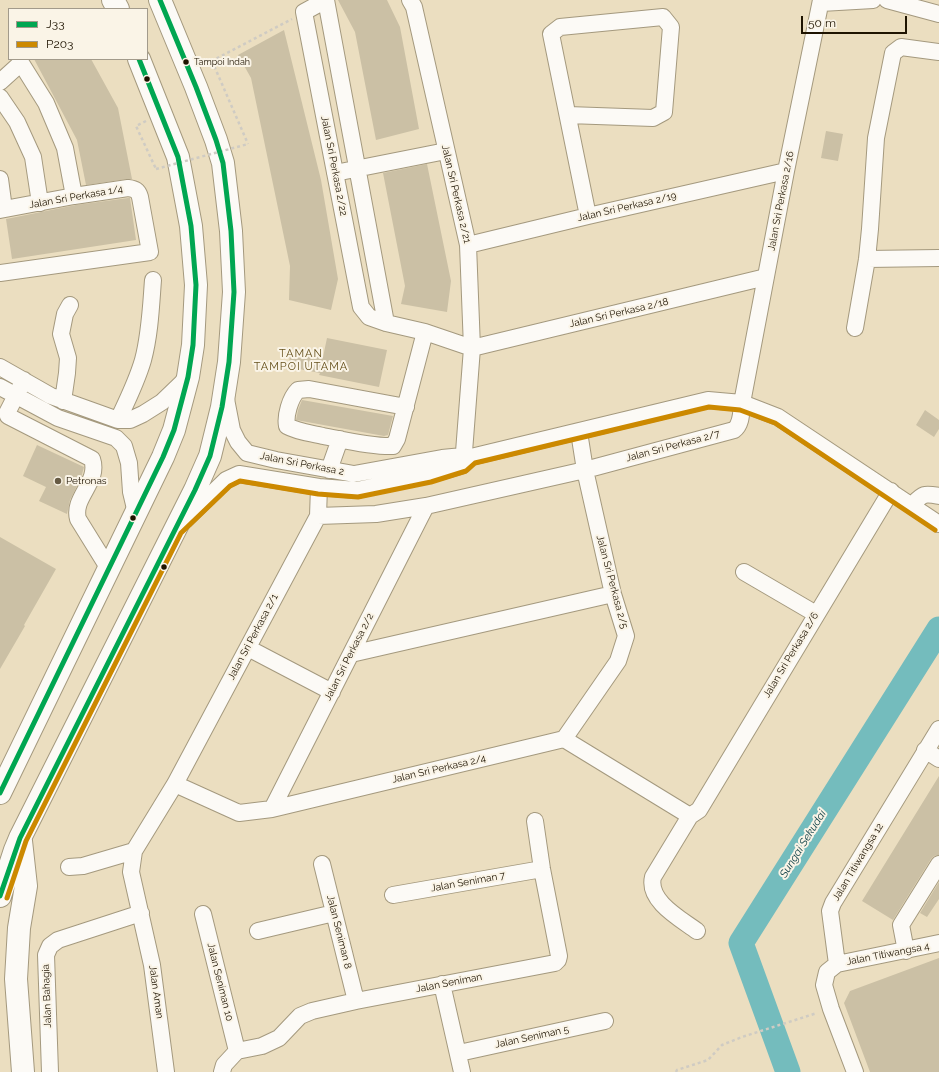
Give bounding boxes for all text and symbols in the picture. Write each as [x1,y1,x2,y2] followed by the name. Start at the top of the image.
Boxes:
[8,8,148,60] legend
[803,8,909,34] scale bar
[808,16,836,30] text: 50 m
[46,17,65,31] text: J33
[46,37,73,51] text: P203
[181,57,191,67] marker: Tampoi Indah
[194,57,250,67] place label: Tampoi Indah
[142,74,152,84] unlabelled marker
[318,115,350,217] street label: Jalan Sri Perkasa 2/22
[439,144,473,244] street label: Jalan Sri Perkasa 2/21
[765,150,797,252] street label: Jalan Sri Perkasa 2/16
[28,183,124,211] street label: Jalan Sri Perkasa 1/4
[576,190,678,224] street label: Jalan Sri Perkasa 2/19
[568,296,670,330] street label: Jalan Sri Perkasa 2/18
[254,347,348,373] district label: TAMAN TAMPOI UTAMA
[625,428,721,464] street label: Jalan Sri Perkasa 2/7
[259,450,345,478] street label: Jalan Sri Perkasa 2
[66,475,107,487] place label: Petronas
[53,476,63,486] marker: Petronas
[128,513,138,523] unlabelled marker
[594,534,630,630] street label: Jalan Sri Perkasa 2/5
[159,562,169,572] unlabelled marker
[225,592,281,682] street label: Jalan Sri Perkasa 2/1
[761,610,821,700] street label: Jalan Sri Perkasa 2/6
[322,611,376,703] street label: Jalan Sri Perkasa 2/2
[391,752,487,786] street label: Jalan Sri Perkasa 2/4
[777,808,829,880] water label: Sungai Sekudai
[830,821,886,903] street label: Jalan Titiwangsa 12
[430,870,506,894] street label: Jalan Seniman 7
[324,894,354,970] street label: Jalan Seniman 8
[845,940,931,968] street label: Jalan Titiwangsa 4
[204,942,236,1022] street label: Jalan Seniman 10
[40,964,54,1028] street label: Jalan Bahagia
[146,964,166,1020] street label: Jalan Aman
[415,971,483,995] street label: Jalan Seniman
[494,1023,570,1051] street label: Jalan Seniman 5

